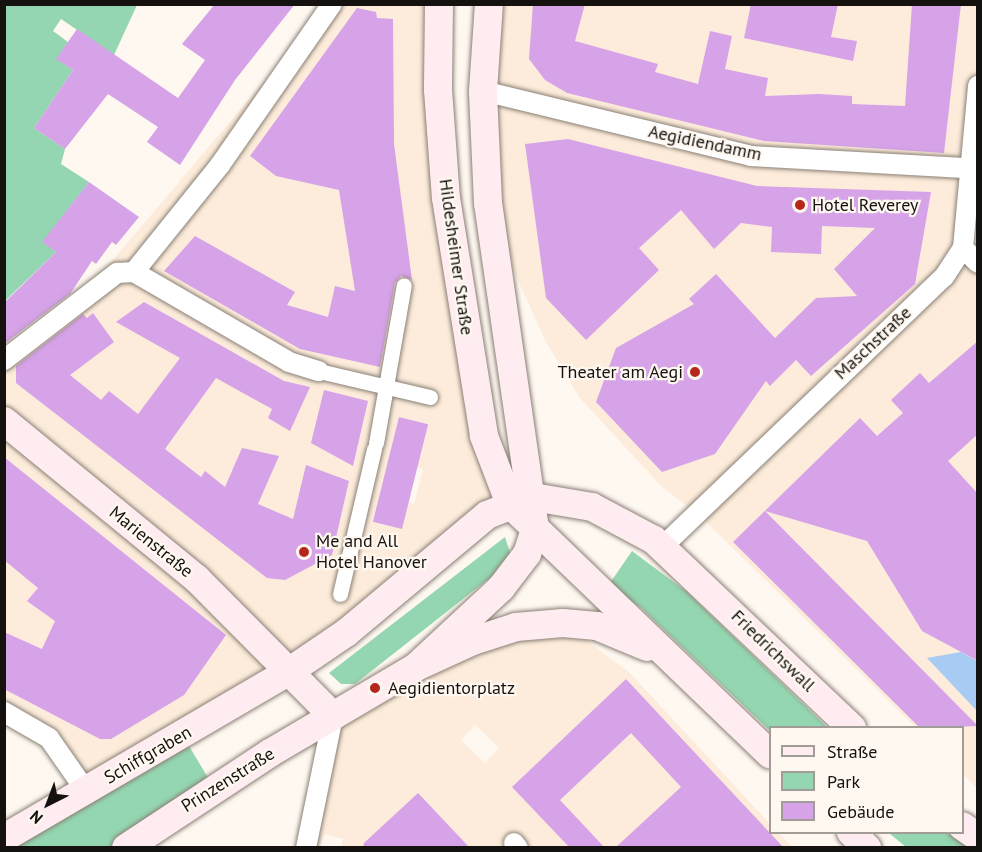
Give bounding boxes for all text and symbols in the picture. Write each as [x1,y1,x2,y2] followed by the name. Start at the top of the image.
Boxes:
[646,120,764,166] street label: Aegidiendamm
[434,177,478,337] street label: Hildesheimer Straße
[812,194,918,216] place label: Hotel Reverey
[793,198,807,212] marker: Hotel Reverey
[830,302,916,384] street label: Maschstraße
[557,361,683,383] place label: Theater am Aegi
[688,365,702,379] marker: Theater am Aegi
[105,502,197,582] street label: Marienstraße
[316,531,427,574] place label: Me and All Hotel Hanover
[297,545,311,559] marker: Me and All Hotel Hanover
[727,606,819,696] street label: Friedrichswall
[388,677,515,699] place label: Aegidientorplatz
[366,679,384,697] marker: Aegidientorplatz
[101,721,195,789] street label: Schiffgraben
[769,726,964,834] legend
[827,740,878,763] text: Straße
[178,743,278,817] street label: Prinzenstraße
[827,770,860,793] text: Park
[18,774,78,834] north arrow
[827,800,894,823] text: Gebäude
[25,806,47,828] text: N

